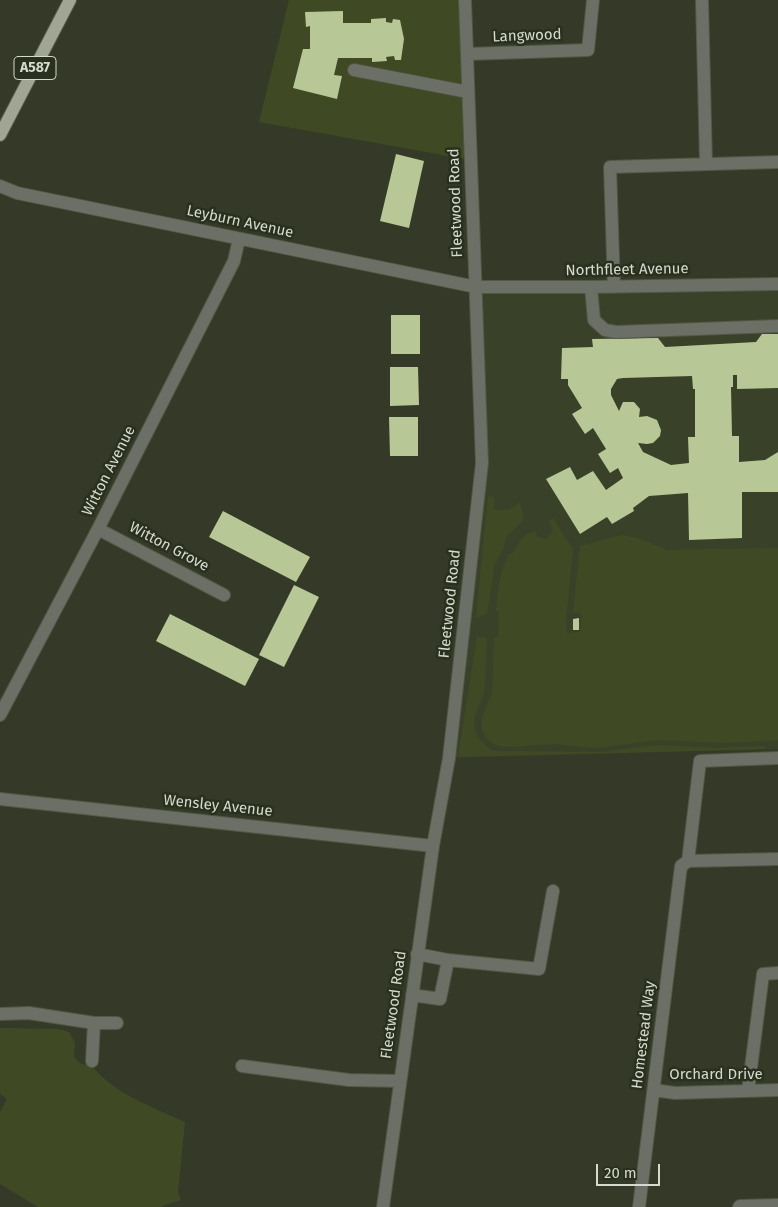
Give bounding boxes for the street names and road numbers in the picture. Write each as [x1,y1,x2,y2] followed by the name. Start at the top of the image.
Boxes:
[492,26,562,46] street label: Langwood
[14,56,56,80] road number: A587
[445,148,467,258] street label: Fleetwood Road
[185,202,295,242] street label: Leyburn Avenue
[565,260,689,280] street label: Northfleet Avenue
[79,423,139,519] street label: Witton Avenue
[126,518,212,576] street label: Witton Grove
[435,549,465,659] street label: Fleetwood Road
[162,791,274,821] street label: Wensley Avenue
[377,950,411,1060] street label: Fleetwood Road
[628,980,660,1090] street label: Homestead Way
[669,1066,763,1084] street label: Orchard Drive

